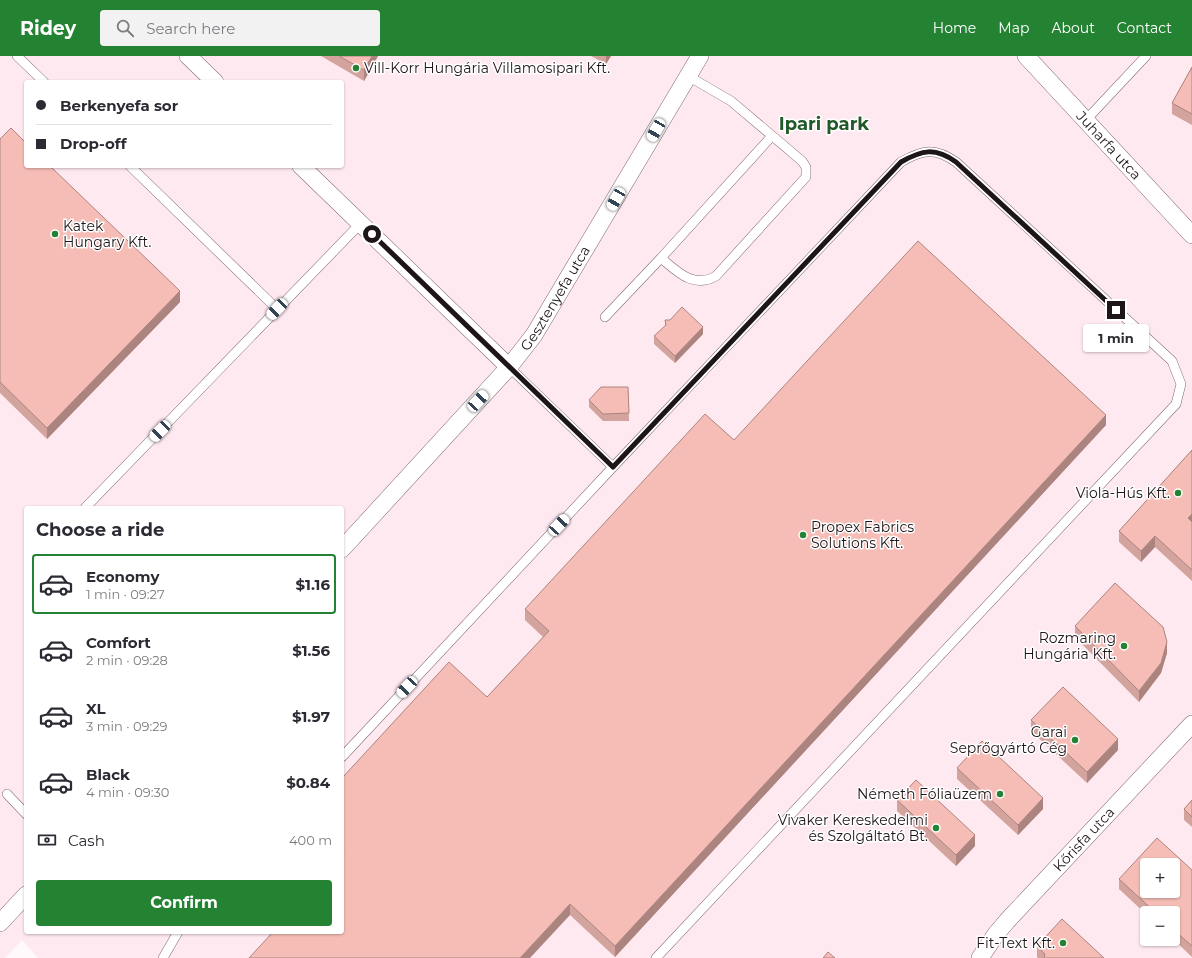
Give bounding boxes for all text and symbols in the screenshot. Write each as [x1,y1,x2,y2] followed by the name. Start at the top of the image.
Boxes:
[100,10,380,46] search box
[20,17,76,40] text: Ridey
[114,17,136,39] icon: search
[146,19,235,38] text: Search here
[933,19,976,37] text: Home
[998,19,1029,37] text: Map
[1051,19,1095,37] text: About
[1117,19,1172,37] text: Contact
[364,59,610,77] place label: Vill-Korr Hungária Villamosipari Kft.
[351,63,361,73] marker: Vill-Korr Hungária Villamosipari Kft.
[60,96,178,115] text: Berkenyefa sor
[1072,107,1145,184] street label: Juharfa utca
[779,113,869,135] district label: Ipari park
[645,117,667,143] car
[60,134,127,153] text: Drop-off
[605,186,627,212] car
[63,217,151,251] place label: Katek Hungary Kft.
[363,225,381,243] route start
[50,229,60,239] marker: Katek Hungary Kft.
[516,242,594,354] street label: Gesztenyefa utca
[264,296,290,322] car
[1107,301,1125,319] route end
[1083,324,1149,352] callout: 1 min
[1098,330,1134,346] text: 1 min
[465,388,491,414] car
[147,418,173,444] car
[1076,484,1170,502] place label: Viola-Hús Kft.
[1173,488,1183,498] marker: Viola-Hús Kft.
[546,512,572,538] car
[811,518,914,552] place label: Propex Fabrics Solutions Kft.
[36,519,164,541] text: Choose a ride
[798,530,808,540] marker: Propex Fabrics Solutions Kft.
[38,566,74,602] icon: car
[86,567,159,586] text: Economy
[296,575,330,594] text: $1.16
[86,586,165,602] text: 1 min · 09:27
[1023,629,1116,663] place label: Rozmaring Hungária Kft.
[38,632,74,668] icon: car
[86,633,151,652] text: Comfort
[292,641,330,660] text: $1.56
[1119,641,1129,651] marker: Rozmaring Hungária Kft.
[86,652,168,668] text: 2 min · 09:28
[394,674,420,700] car
[38,698,74,734] icon: car
[86,699,105,718] text: XL
[292,707,330,726] text: $1.97
[86,718,167,734] text: 3 min · 09:29
[950,723,1067,757] place label: Garai Seprőgyártó Cég
[1070,735,1080,745] marker: Garai Seprőgyártó Cég
[38,764,74,800] icon: car
[86,765,130,784] text: Black
[286,773,330,792] text: $0.84
[86,784,169,800] text: 4 min · 09:30
[857,785,992,803] place label: Németh Fóliaüzem
[995,789,1005,799] marker: Németh Fóliaüzem
[1049,803,1118,875] street label: Kőrisfa utca
[778,811,928,845] place label: Vivaker Kereskedelmi és Szolgáltató Bt.
[931,823,941,833] marker: Vivaker Kereskedelmi és Szolgáltató Bt.
[36,829,58,851] icon: cash
[68,831,105,850] text: Cash
[289,832,332,848] text: 400 m
[1140,858,1180,946] map controls
[1140,858,1180,898] button: +
[36,880,332,926] button: Confirm
[1140,906,1180,946] button: −
[976,934,1055,952] place label: Fit-Text Kft.
[1058,938,1068,948] marker: Fit-Text Kft.

